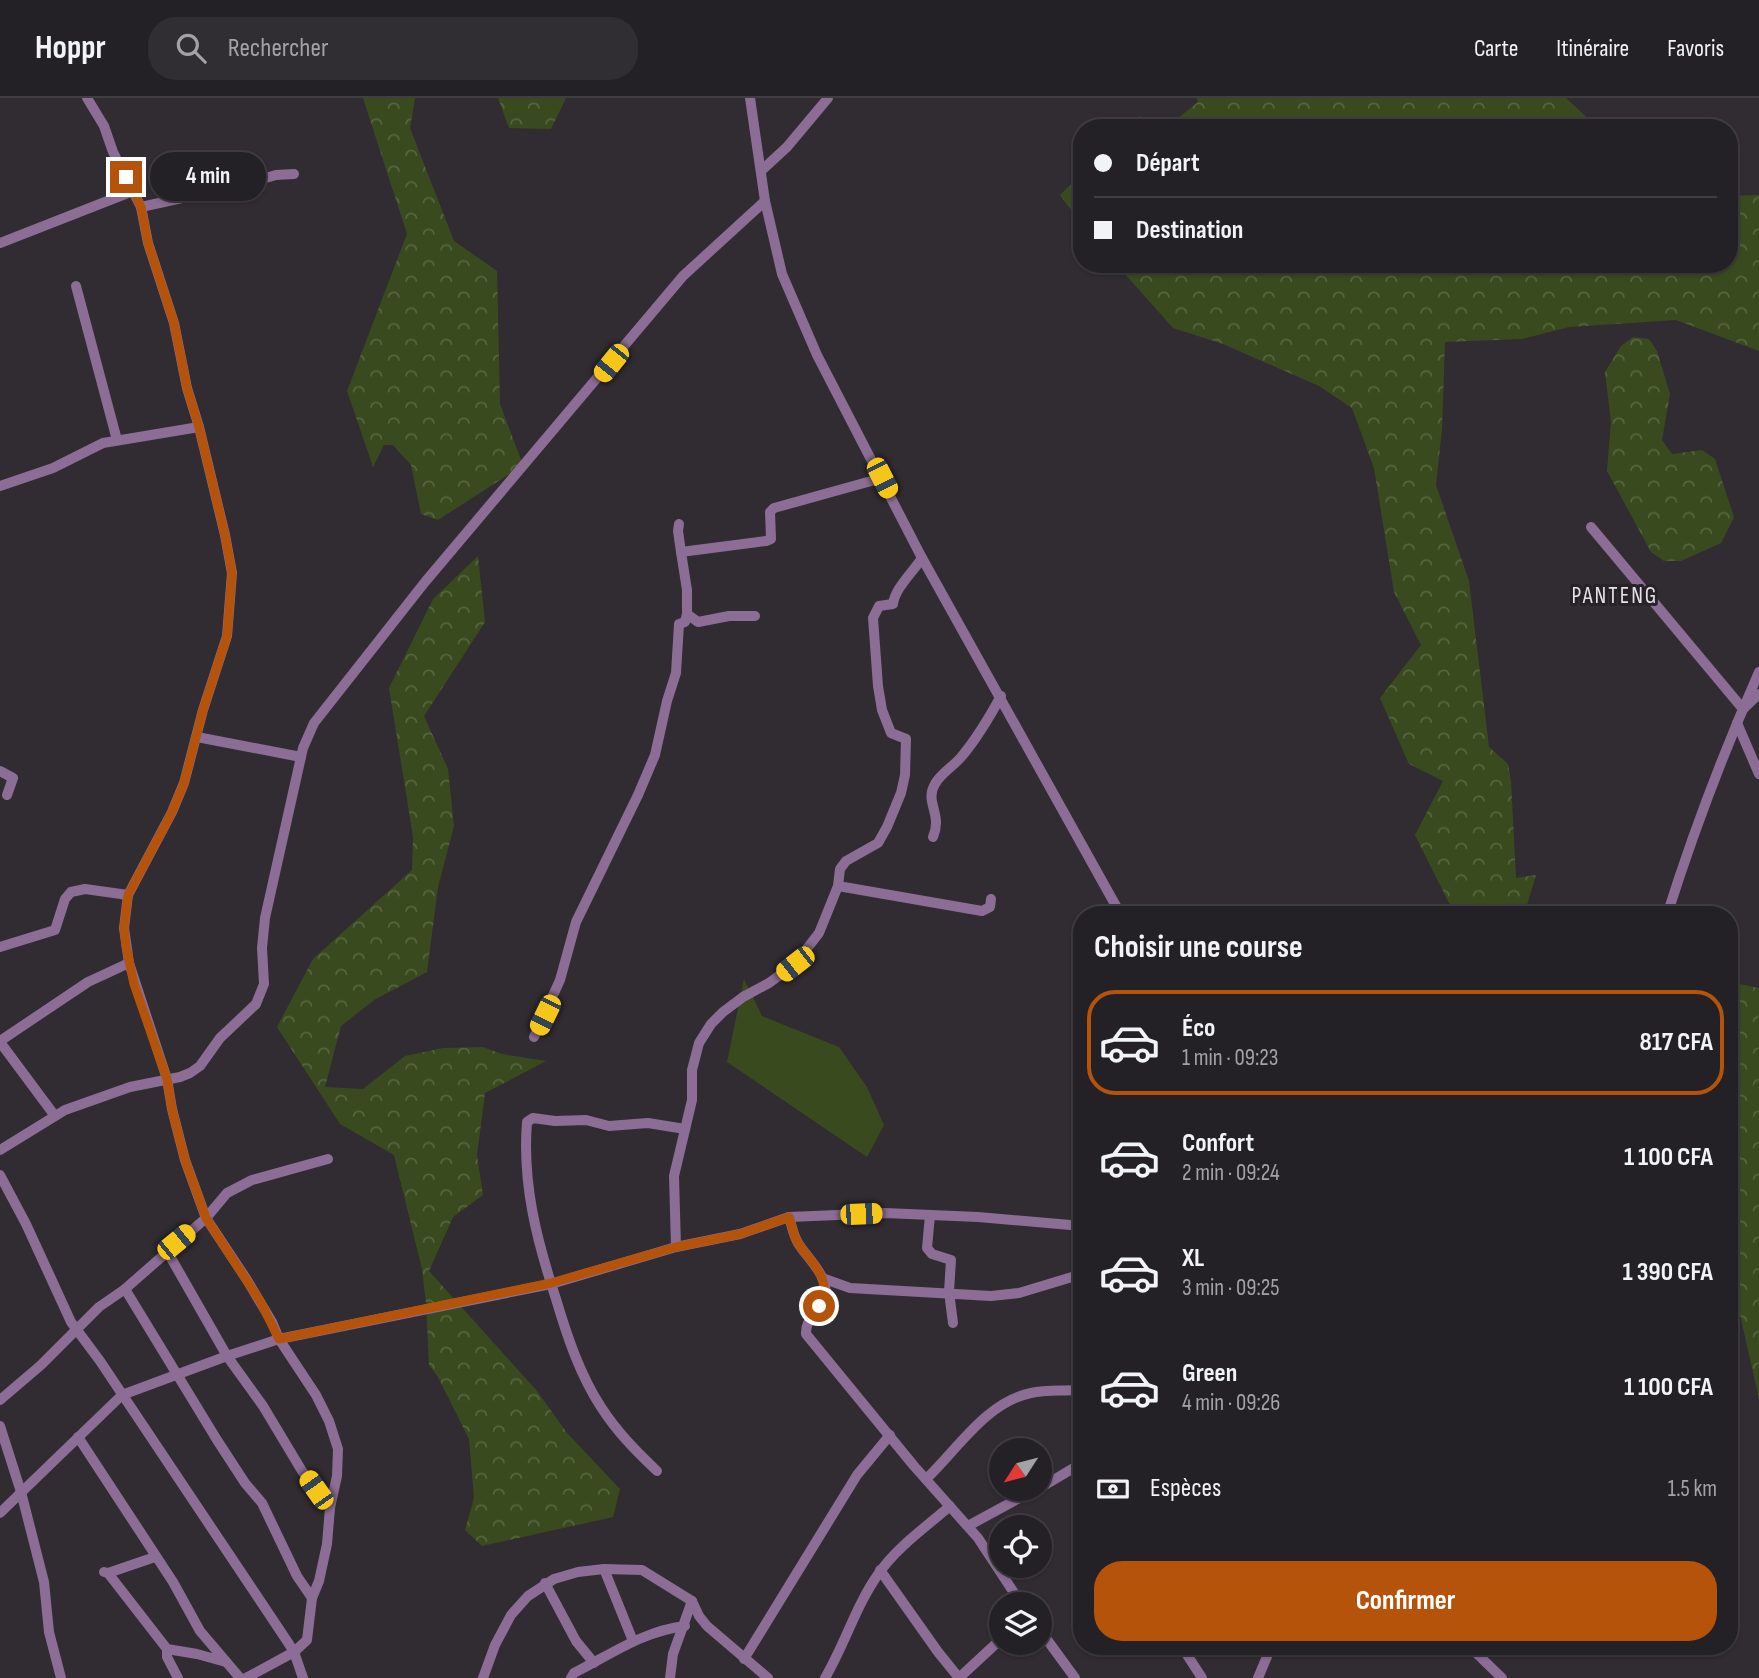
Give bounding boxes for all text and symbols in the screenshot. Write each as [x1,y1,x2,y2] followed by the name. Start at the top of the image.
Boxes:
[148,17,638,80] search box
[35,28,106,68] text: Hoppr
[172,29,210,67] icon: search
[228,33,328,64] text: Rechercher
[1474,34,1518,63] text: Carte
[1556,34,1629,63] text: Itinéraire
[1667,34,1724,63] text: Favoris
[1136,148,1199,179] text: Départ
[150,153,266,202] callout: 4 min
[110,161,142,193] route end
[186,162,230,190] text: 4 min
[1136,215,1243,246] text: Destination
[590,340,633,386] car
[864,455,901,501] car
[1572,582,1658,610] district label: PANTENG
[1094,928,1303,967] text: Choisir une course
[772,943,819,985] car
[527,992,564,1038] car
[1098,1011,1161,1074] icon: car
[1182,1013,1215,1044] text: Éco
[1639,1027,1713,1058] text: 817 CFA
[1182,1044,1278,1072] text: 1 min · 09:23
[1098,1126,1161,1189] icon: car
[1182,1128,1254,1159] text: Confort
[1624,1142,1713,1173] text: 1 100 CFA
[1182,1159,1280,1187] text: 2 min · 09:24
[840,1203,883,1225] car
[154,1221,199,1263] car
[1098,1241,1161,1304] icon: car
[1182,1243,1204,1274] text: XL
[1622,1257,1713,1288] text: 1 390 CFA
[1182,1274,1280,1302] text: 3 min · 09:25
[803,1290,835,1322] route start
[1098,1356,1161,1419] icon: car
[1182,1358,1237,1389] text: Green
[1624,1372,1713,1403] text: 1 100 CFA
[1182,1389,1280,1417] text: 4 min · 09:26
[989,1438,1052,1502] north arrow
[989,1438,1052,1655] map controls
[296,1467,337,1513] car
[1094,1470,1132,1508] icon: cash
[1150,1473,1221,1504] text: Espèces
[1668,1475,1717,1503] text: 1.5 km
[989,1515,1052,1578] button: locate
[1094,1561,1717,1641] button: Confirmer
[989,1592,1052,1655] button: layers

